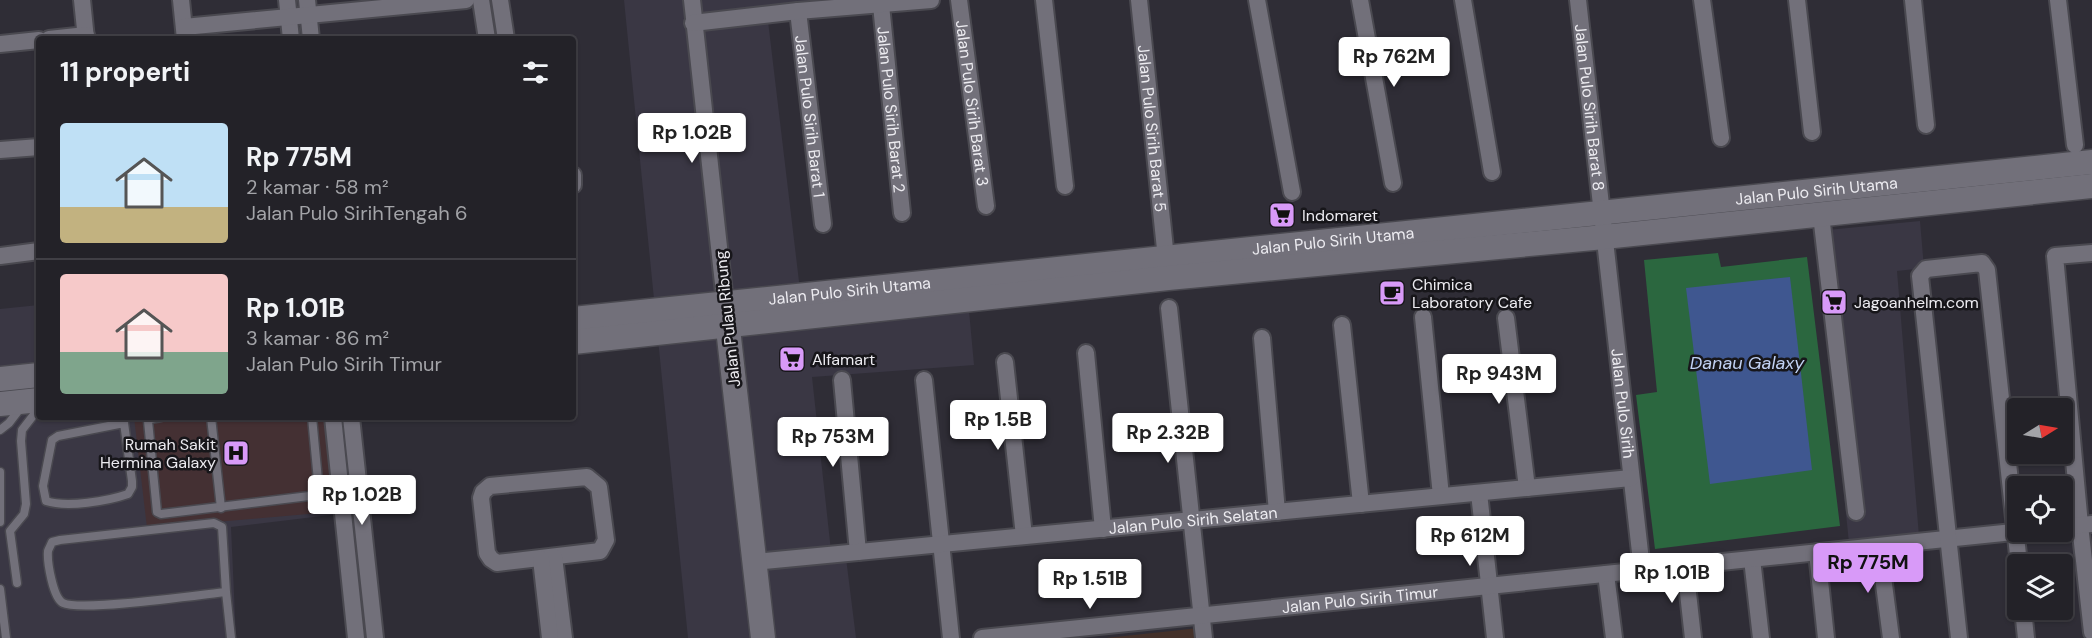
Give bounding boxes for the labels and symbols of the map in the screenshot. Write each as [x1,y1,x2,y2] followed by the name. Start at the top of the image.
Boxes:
[951,19,993,188] street label: Jalan Pulo Sirih Barat 3
[1570,23,1609,192] street label: Jalan Pulo Sirih Barat 8
[872,25,910,194] street label: Jalan Pulo Sirih Barat 2
[790,34,830,198] street label: Jalan Pulo Sirih Barat 1
[1339,37,1449,88] pin: Rp 762M
[1133,44,1171,213] street label: Jalan Pulo Sirih Barat 5
[630,113,754,164] pin: Rp 1.02B
[1734,172,1899,210] street label: Jalan Pulo Sirih Utama
[1267,200,1297,230] supermarket icon: Indomaret
[1302,205,1378,226] place label: Indomaret
[1251,222,1415,260] street label: Jalan Pulo Sirih Utama
[710,250,745,388] street label: Jalan Pulau Ribung
[767,272,932,310] street label: Jalan Pulo Sirih Utama
[1412,274,1532,313] place label: Chimica Laboratory Cafe
[1377,278,1407,308] cafe icon: Chimica Laboratory Cafe
[1819,287,1849,317] supermarket icon: Jagoanhelm.com
[1854,292,1979,313] place label: Jagoanhelm.com
[777,344,807,374] supermarket icon: Alfamart
[1606,347,1639,460] street label: Jalan Pulo Sirih
[812,349,875,370] place label: Alfamart
[1690,351,1805,375] water label: Danau Galaxy
[1444,354,1554,405] pin: Rp 943M
[2007,398,2073,464] north arrow
[943,400,1053,451] pin: Rp 1.5B
[1106,413,1230,464] pin: Rp 2.32B
[778,417,888,468] pin: Rp 753M
[100,434,216,473] place label: Rumah Sakit Hermina Galaxy
[221,438,251,468] hospital icon: Rumah Sakit Hermina Galaxy
[300,475,424,526] pin: Rp 1.02B
[1108,502,1278,539] street label: Jalan Pulo Sirih Selatan
[1415,516,1525,567] pin: Rp 612M
[1813,543,1923,594] pin: Rp 775M
[1610,553,1734,604] pin: Rp 1.01B
[1028,559,1152,610] pin: Rp 1.51B
[1281,581,1439,618] street label: Jalan Pulo Sirih Timur

